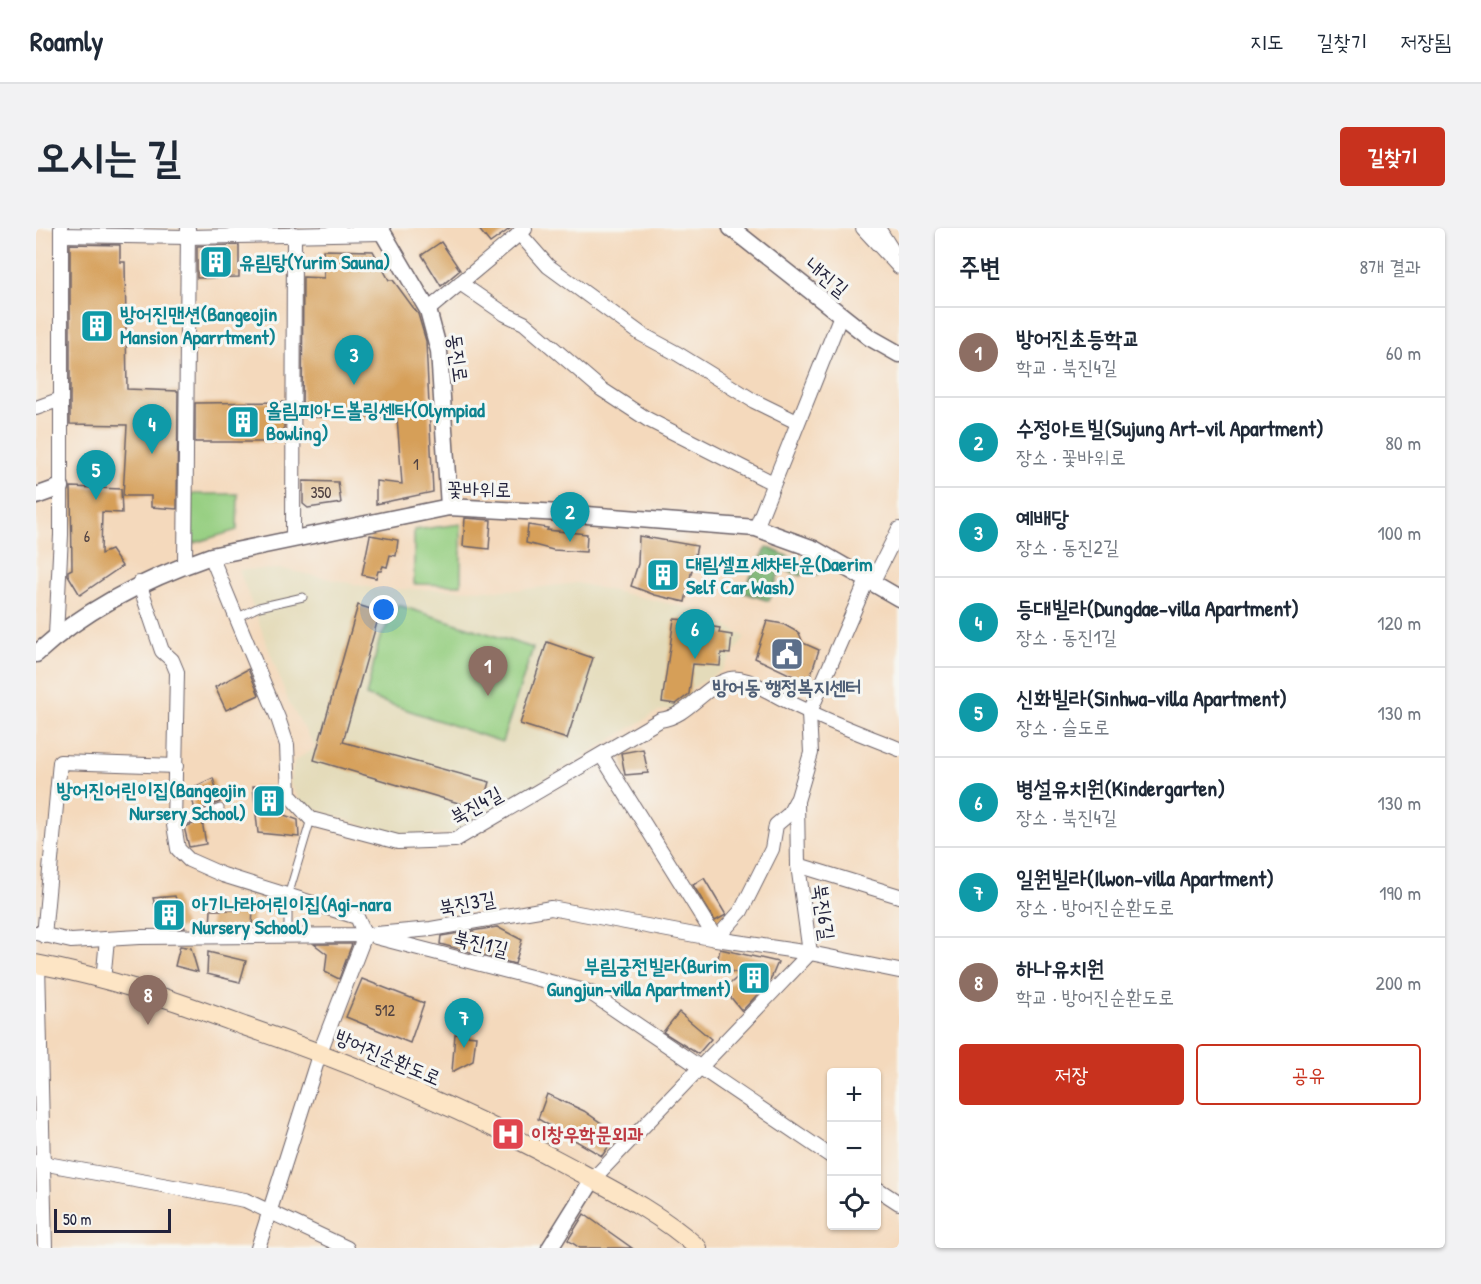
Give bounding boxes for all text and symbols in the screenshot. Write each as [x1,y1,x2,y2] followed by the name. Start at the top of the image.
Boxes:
[30,22,103,60] text: Roamly
[1250,27,1284,56] text: 지도
[1317,27,1367,56] text: 길찾기
[1400,27,1451,56] text: 저장됨
[36,127,181,184] text: 오시는 길
[1340,127,1445,186] button: 길찾기
[198,244,234,280] building icon: 유림탕(Yurim Sauna)
[239,248,390,275] place label: 유림탕(Yurim Sauna)
[959,249,1001,284] text: 주변
[800,251,855,302] street label: 내진길
[1359,253,1421,280] text: 8개 결과
[120,300,277,351] place label: 방어진맨션(Bangeojin Mansion Aparrtment)
[79,308,115,344] building icon: 방어진맨션(Bangeojin Mansion Aparrtment)
[1016,323,1140,353] text: 방어진초등학교
[442,332,475,384] street label: 동진로
[334,336,374,385] pin: 3
[975,339,982,366] text: 1
[1386,339,1421,366] text: 60 m
[1016,353,1117,380] text: 학교 · 북진4길
[266,396,485,447] place label: 올림피아드볼링센타(Olympiad Bowling)
[132,404,172,454] pin: 4
[225,404,261,440] building icon: 올림피아드볼링센타(Olympiad Bowling)
[1016,413,1324,443] text: 수정아트빌(Sujung Art-vil Apartment)
[974,429,983,456] text: 2
[1385,429,1421,456] text: 80 m
[1016,443,1126,470] text: 장소 · 꽃바위로
[76,450,116,500] pin: 5
[413,453,419,475] house number: 1
[447,474,511,503] street label: 꽃바위로
[310,481,332,503] house number: 350
[550,492,590,542] pin: 2
[1016,503,1069,533] text: 예배당
[974,519,983,546] text: 3
[1378,519,1421,546] text: 100 m
[84,525,90,547] house number: 6
[1016,533,1119,560] text: 장소 · 동진2길
[686,550,873,600] place label: 대림셀프세차타운(Daerim Self Car Wash)
[645,557,681,593] building icon: 대림셀프세차타운(Daerim Self Car Wash)
[1016,593,1299,623] text: 등대빌라(Dungdae-villa Apartment)
[369,595,398,624] your location
[975,609,982,636] text: 4
[1377,609,1421,636] text: 120 m
[676,610,714,659] pin: 6
[1016,623,1117,650] text: 장소 · 동진1길
[769,636,805,672] public building icon: 방어동 행정복지센터
[468,646,508,696] pin: 1
[712,673,862,700] place label: 방어동 행정복지센터
[1016,683,1287,713] text: 신화빌라(Sinhwa-villa Apartment)
[974,699,983,726] text: 5
[1378,699,1421,726] text: 130 m
[1016,713,1110,740] text: 장소 · 슬도로
[1016,773,1225,803] text: 병설유치원(Kindergarten)
[57,776,246,827] place label: 방어진어린이집(Bangeojin Nursery School)
[445,779,507,830] street label: 북진4길
[251,783,287,819] building icon: 방어진어린이집(Bangeojin Nursery School)
[975,789,982,816] text: 6
[1378,789,1421,816] text: 130 m
[1016,803,1117,830] text: 장소 · 북진4길
[1016,863,1274,893] text: 일원빌라(Ilwon-villa Apartment)
[974,879,983,906] text: 7
[1379,879,1421,906] text: 190 m
[807,882,842,942] street label: 북진6길
[436,884,497,921] street label: 북진3길
[192,890,391,941] place label: 아기나라어린이집(Agi-nara Nursery School)
[1016,893,1174,920] text: 장소 · 방어진순환도로
[151,897,187,933] building icon: 아기나라어린이집(Agi-nara Nursery School)
[451,923,511,962] street label: 북진1길
[547,952,731,1003] place label: 부림궁전빌라(Burim Gungjun-villa Apartment)
[1016,953,1105,983] text: 하나유치원
[736,960,772,996] building icon: 부림궁전빌라(Burim Gungjun-villa Apartment)
[974,969,983,996] text: 8
[1376,969,1421,996] text: 200 m
[128,976,168,1025] pin: 8
[1016,983,1174,1010] text: 학교 · 방어진순환도로
[444,998,484,1048] pin: 7
[375,999,396,1021] house number: 512
[331,1022,445,1091] street label: 방어진순환도로
[959,1044,1184,1105] button: 저장
[1196,1044,1421,1105] button: 공유
[827,1068,881,1230] map controls
[827,1068,881,1122] button: +
[490,1116,526,1152] hospital icon: 이창우학문외과
[531,1120,644,1147] place label: 이창우학문외과
[827,1122,881,1176] button: −
[827,1176,881,1230] button: locate
[54,1206,171,1234] scale bar
[63,1208,92,1230] text: 50 m

